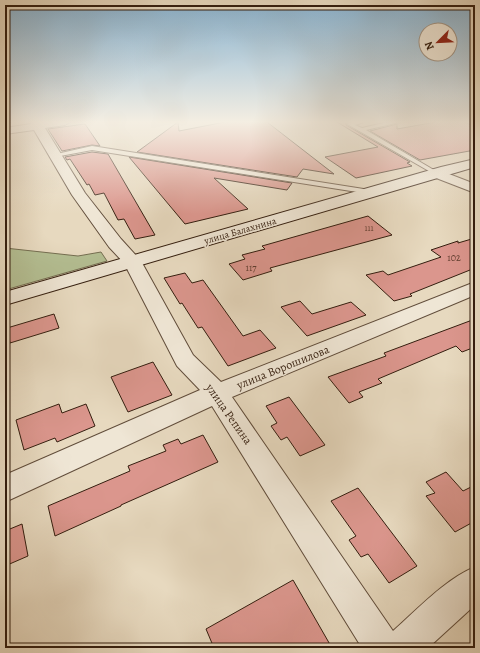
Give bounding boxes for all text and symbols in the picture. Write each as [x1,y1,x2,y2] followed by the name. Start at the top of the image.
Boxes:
[418,22,458,62] north arrow
[421,39,438,53] text: N
[201,214,278,247] street label: улица Балахнина
[364,222,374,234] house number: 111
[447,251,461,264] house number: 102
[245,261,257,274] house number: 117
[233,341,332,393] street label: улица Ворошилова
[202,380,256,448] street label: улица Репина

